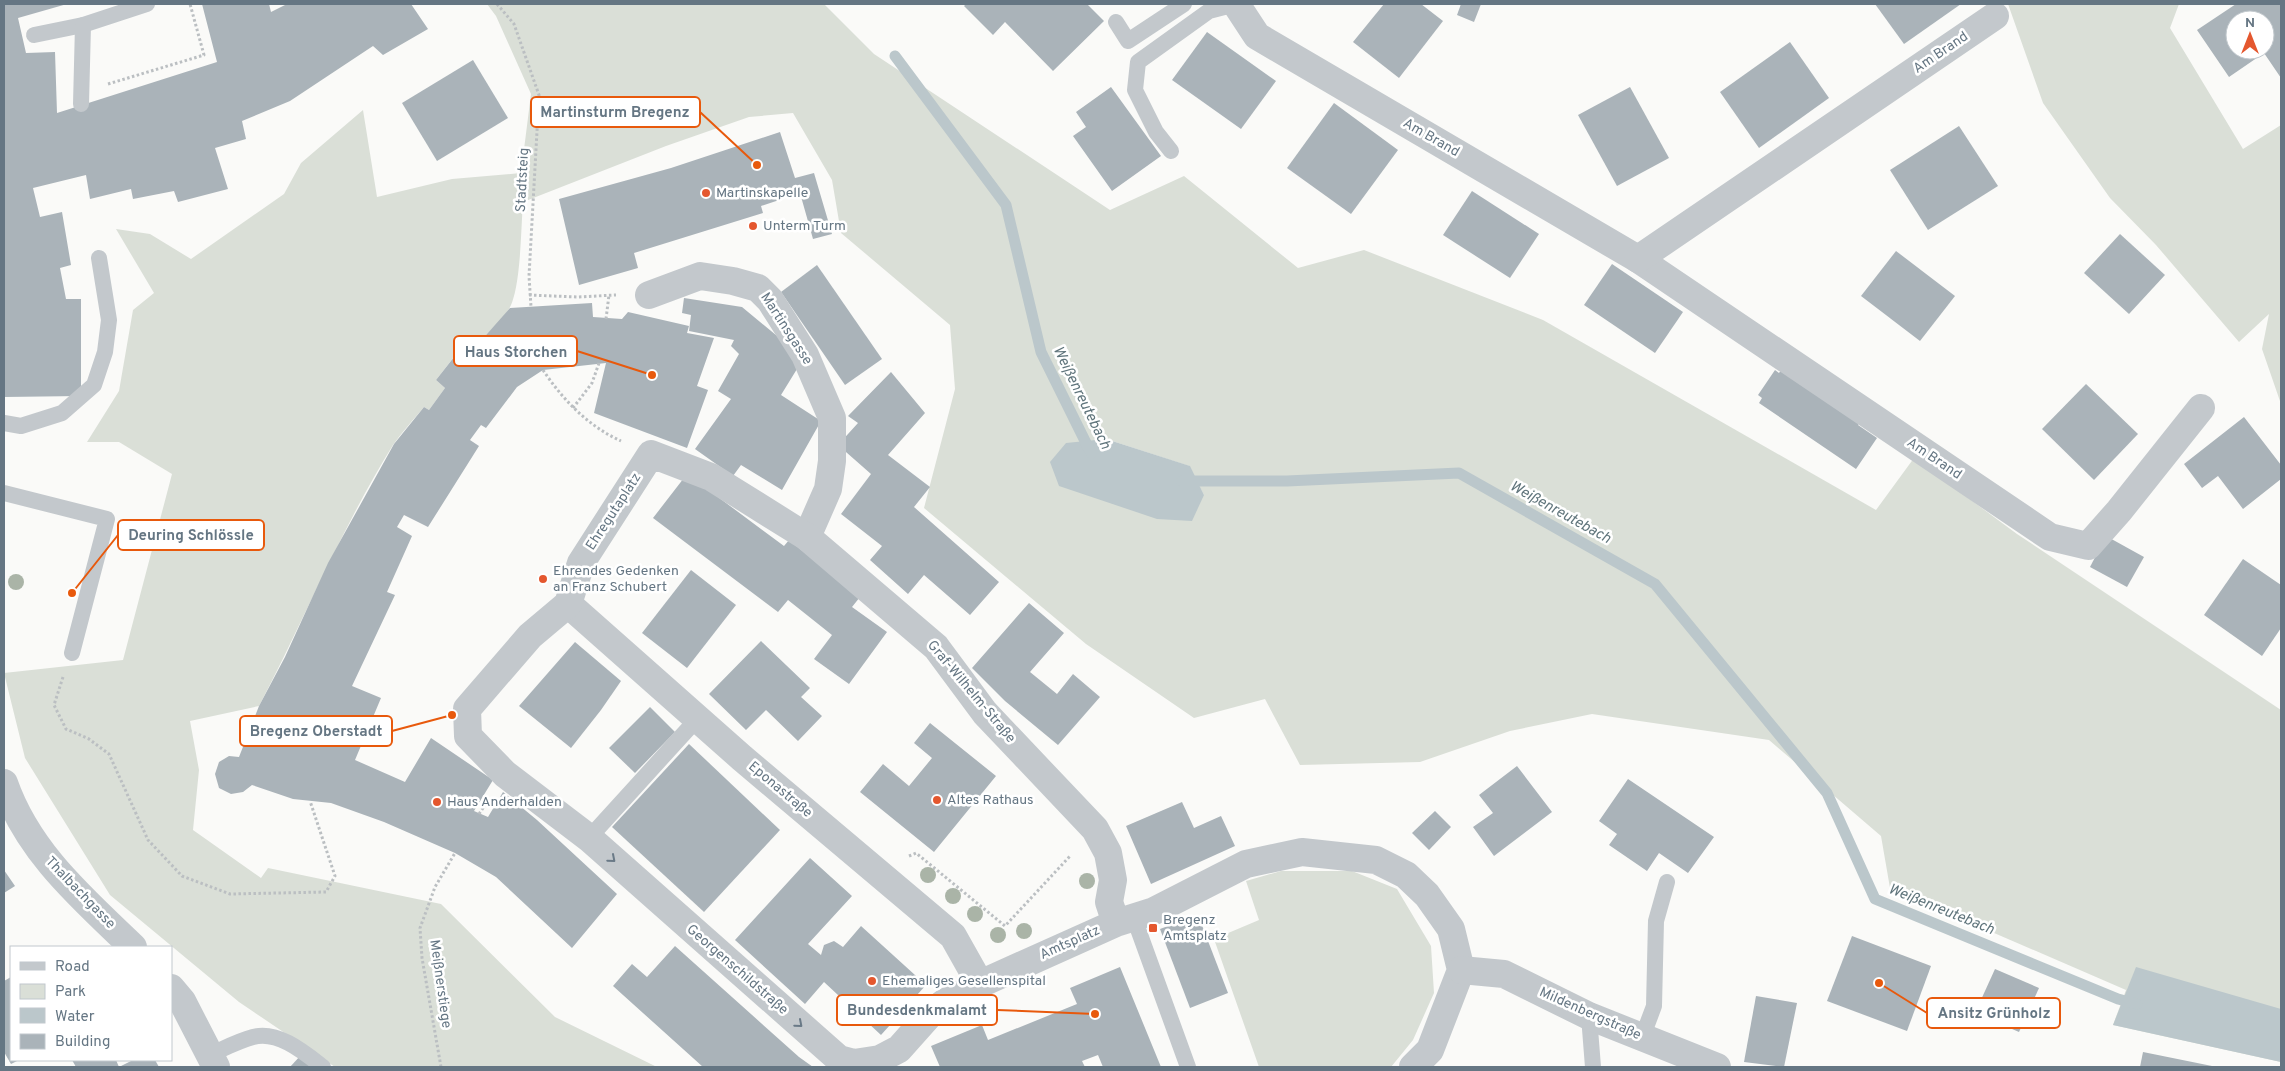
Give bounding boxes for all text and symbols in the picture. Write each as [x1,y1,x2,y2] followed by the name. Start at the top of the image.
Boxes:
[2225,10,2275,60] north arrow
[2245,15,2255,32] text: N
[1910,28,1972,78] street label: Am Brand
[531,97,700,127] callout: Martinsturm Bregenz
[540,104,690,123] text: Martinsturm Bregenz
[1400,115,1462,161] street label: Am Brand
[513,147,533,213] street label: Stadtsteig
[716,185,808,202] place label: Martinskapelle
[700,187,712,199] marker: Martinskapelle
[763,218,846,235] place label: Unterm Turm
[747,220,759,232] marker: Unterm Turm
[756,290,816,368] street label: Martinsgasse
[454,336,577,366] callout: Haus Storchen
[1048,343,1114,453] water label: Weißenreutebach
[465,344,567,363] text: Haus Storchen
[1903,434,1965,484] street label: Am Brand
[583,470,645,554] street label: Ehregutaplatz
[1506,477,1614,549] water label: Weißenreutebach
[118,520,264,550] callout: Deuring Schlössle
[128,527,254,546] text: Deuring Schlössle
[553,563,679,596] place label: Ehrendes Gedenken an Franz Schubert
[537,573,549,585] marker: Ehrendes Gedenken an Franz Schubert
[923,637,1019,747] street label: Graf-Wilhelm-Straße
[240,716,392,746] callout: Bregenz Oberstadt
[250,723,382,742] text: Bregenz Oberstadt
[744,758,816,822] street label: Eponastraße
[947,792,1034,809] place label: Altes Rathaus
[447,794,562,811] place label: Haus Anderhalden
[931,794,943,806] marker: Altes Rathaus
[431,796,443,808] marker: Haus Anderhalden
[41,853,119,933] street label: Thalbachgasse
[606,853,615,862] one-way arrow
[1885,880,1997,940] water label: Weißenreutebach
[1163,912,1227,945] place label: Bregenz Amtsplatz
[683,921,791,1019] street label: Georgenschildstraße
[1037,922,1103,964] street label: Amtsplatz
[1147,922,1159,934] marker: Bregenz Amtsplatz
[425,939,455,1029] street label: Meißnerstiege
[10,946,172,1061] legend
[55,958,90,977] text: Road
[882,973,1046,990] place label: Ehemaliges Gesellenspital
[866,975,878,987] marker: Ehemaliges Gesellenspital
[55,983,86,1002] text: Park
[1536,984,1644,1044] street label: Mildenbergstraße
[837,995,997,1025] callout: Bundesdenkmalamt
[1927,998,2060,1028] callout: Ansitz Grünholz
[847,1002,987,1021] text: Bundesdenkmalamt
[1937,1005,2051,1024] text: Ansitz Grünholz
[55,1008,95,1027] text: Water
[793,1018,802,1027] one-way arrow
[55,1033,110,1052] text: Building

